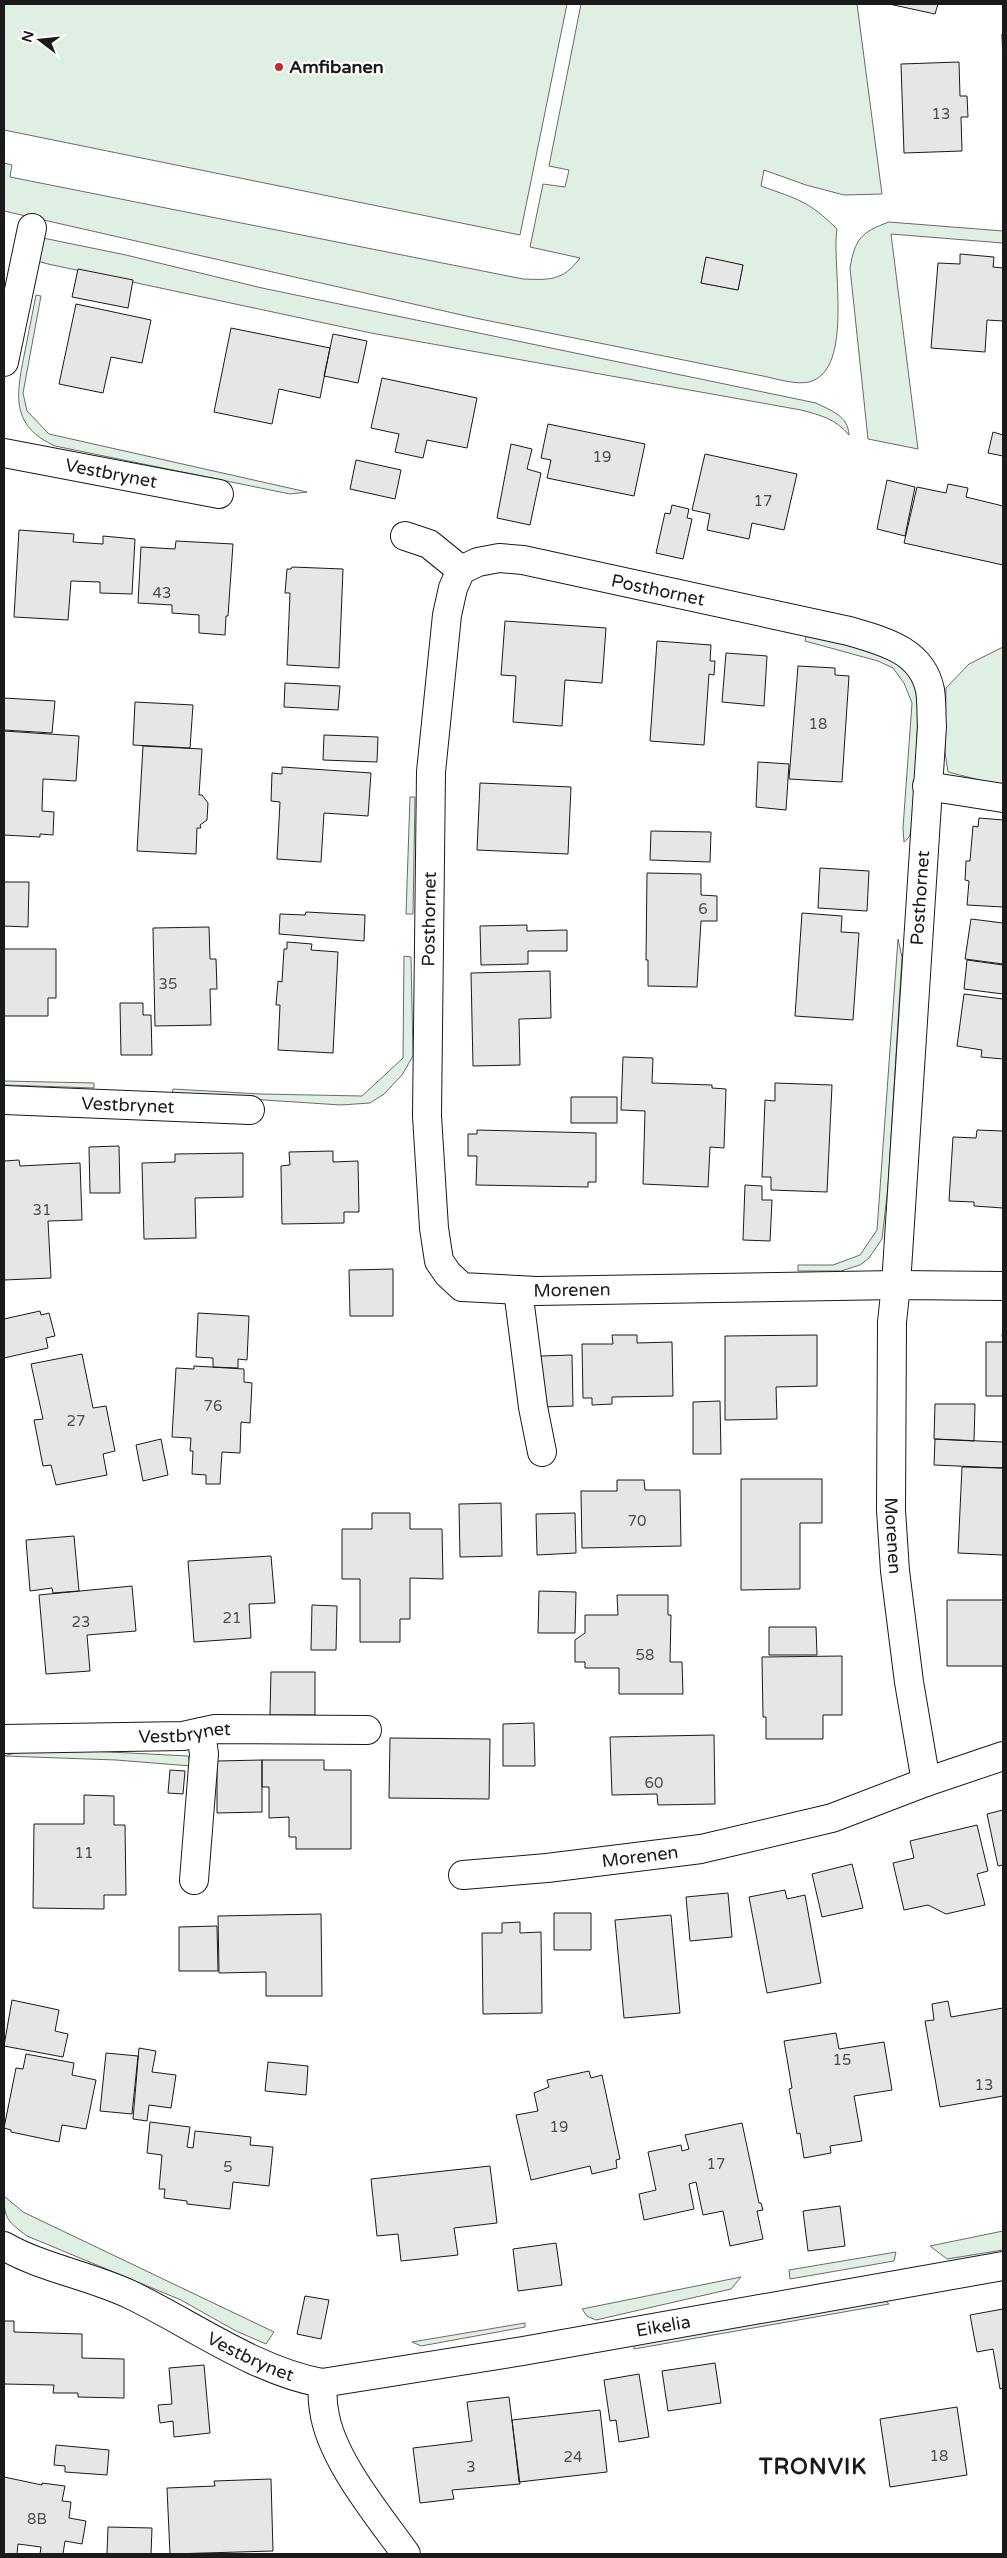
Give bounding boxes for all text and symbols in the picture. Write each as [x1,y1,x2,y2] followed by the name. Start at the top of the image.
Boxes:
[15,15,65,65] north arrow
[18,29,38,44] text: N
[289,56,384,78] place label: Amfibanen
[273,61,285,73] marker: Amfibanen
[932,105,950,123] house number: 13
[593,448,611,466] house number: 19
[63,454,159,493] street label: Vestbrynet
[754,492,772,510] house number: 17
[609,569,707,611] street label: Posthornet
[153,584,171,602] house number: 43
[809,715,827,733] house number: 18
[906,850,934,946] street label: Posthornet
[417,871,441,967] street label: Posthornet
[698,900,708,918] house number: 6
[159,975,177,993] house number: 35
[81,1092,175,1118] street label: Vestbrynet
[33,1201,51,1219] house number: 31
[533,1278,611,1302] street label: Morenen
[204,1397,222,1415] house number: 76
[67,1412,85,1430] house number: 27
[880,1497,906,1575] street label: Morenen
[628,1512,646,1530] house number: 70
[223,1609,241,1627] house number: 21
[72,1613,90,1631] house number: 23
[636,1646,654,1664] house number: 58
[138,1718,231,1748] street label: Vestbrynet
[645,1774,663,1792] house number: 60
[600,1841,680,1872] street label: Morenen
[75,1844,93,1862] house number: 11
[833,2051,851,2069] house number: 15
[975,2076,993,2094] house number: 13
[550,2118,568,2136] house number: 19
[707,2155,725,2173] house number: 17
[223,2158,233,2176] house number: 5
[634,2311,692,2342] street label: Eikelia
[203,2327,297,2386] street label: Vestbrynet
[930,2447,948,2465] house number: 18
[564,2448,582,2466] house number: 24
[758,2454,867,2480] district label: TRONVIK
[466,2458,476,2476] house number: 3
[27,2510,47,2528] house number: 8B

